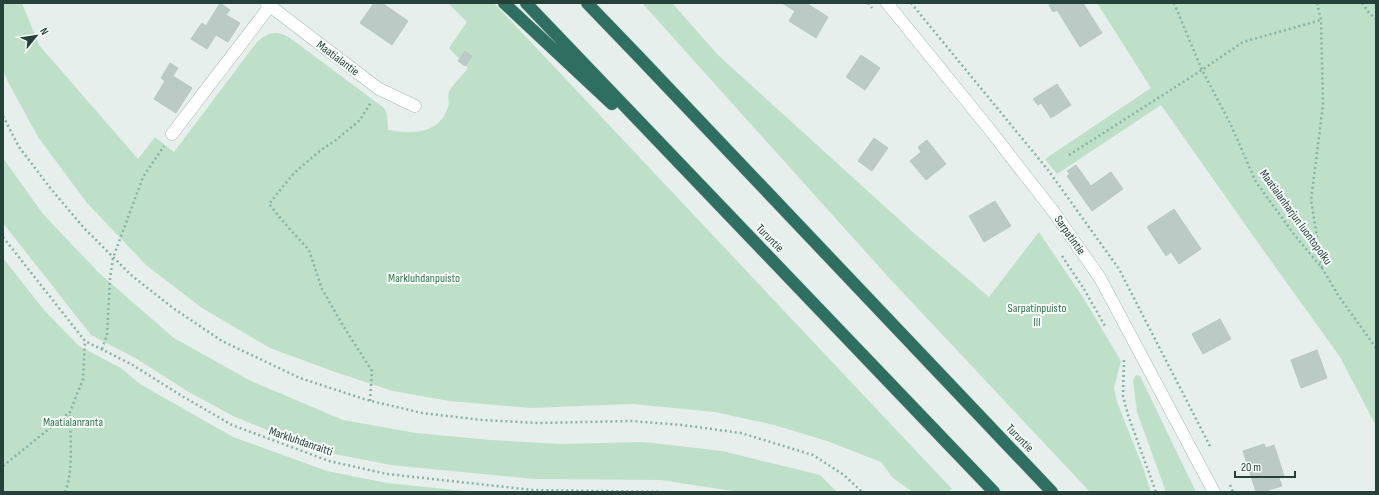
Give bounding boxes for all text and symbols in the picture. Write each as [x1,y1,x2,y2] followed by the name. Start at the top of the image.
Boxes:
[16,16,56,56] north arrow
[37,25,51,37] text: N
[313,37,362,79] street label: Maatialantie
[1256,167,1335,268] street label: Maatialanharjun luontopolku
[1051,213,1089,258] street label: Sarpatintie
[753,221,787,256] street label: Turuntie
[388,271,460,286] park label: Markluhdanpuisto
[1008,301,1066,330] park label: Sarpatinpuisto III
[43,415,103,430] park label: Maatialanranta
[1003,421,1037,456] street label: Turuntie
[267,424,335,459] street label: Markluhdanraitti
[1235,453,1295,479] scale bar
[1241,460,1261,475] text: 20 m

